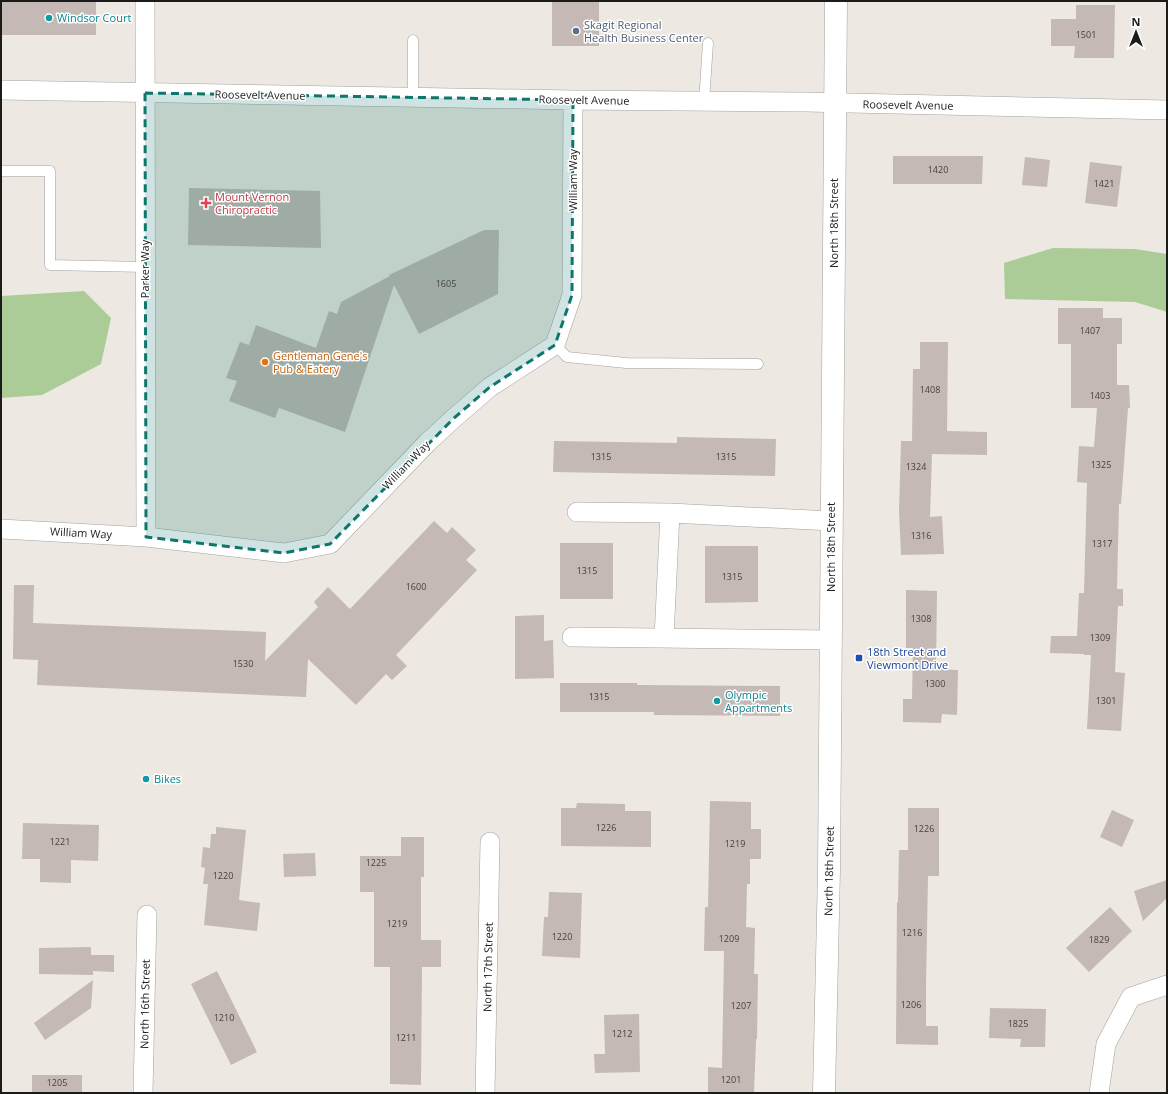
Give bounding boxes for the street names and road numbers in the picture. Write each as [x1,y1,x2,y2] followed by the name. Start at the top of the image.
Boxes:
[214,86,306,103] street label: Roosevelt Avenue
[538,91,630,108] street label: Roosevelt Avenue
[862,96,954,113] street label: Roosevelt Avenue
[565,148,580,211] street label: William Way
[826,178,841,268] street label: North 18th Street
[137,239,152,298] street label: Parker Way
[379,437,433,492] street label: William Way
[823,502,838,592] street label: North 18th Street
[50,523,113,542] street label: William Way
[820,826,837,916] street label: North 18th Street
[479,922,496,1012] street label: North 17th Street
[136,959,153,1049] street label: North 16th Street

